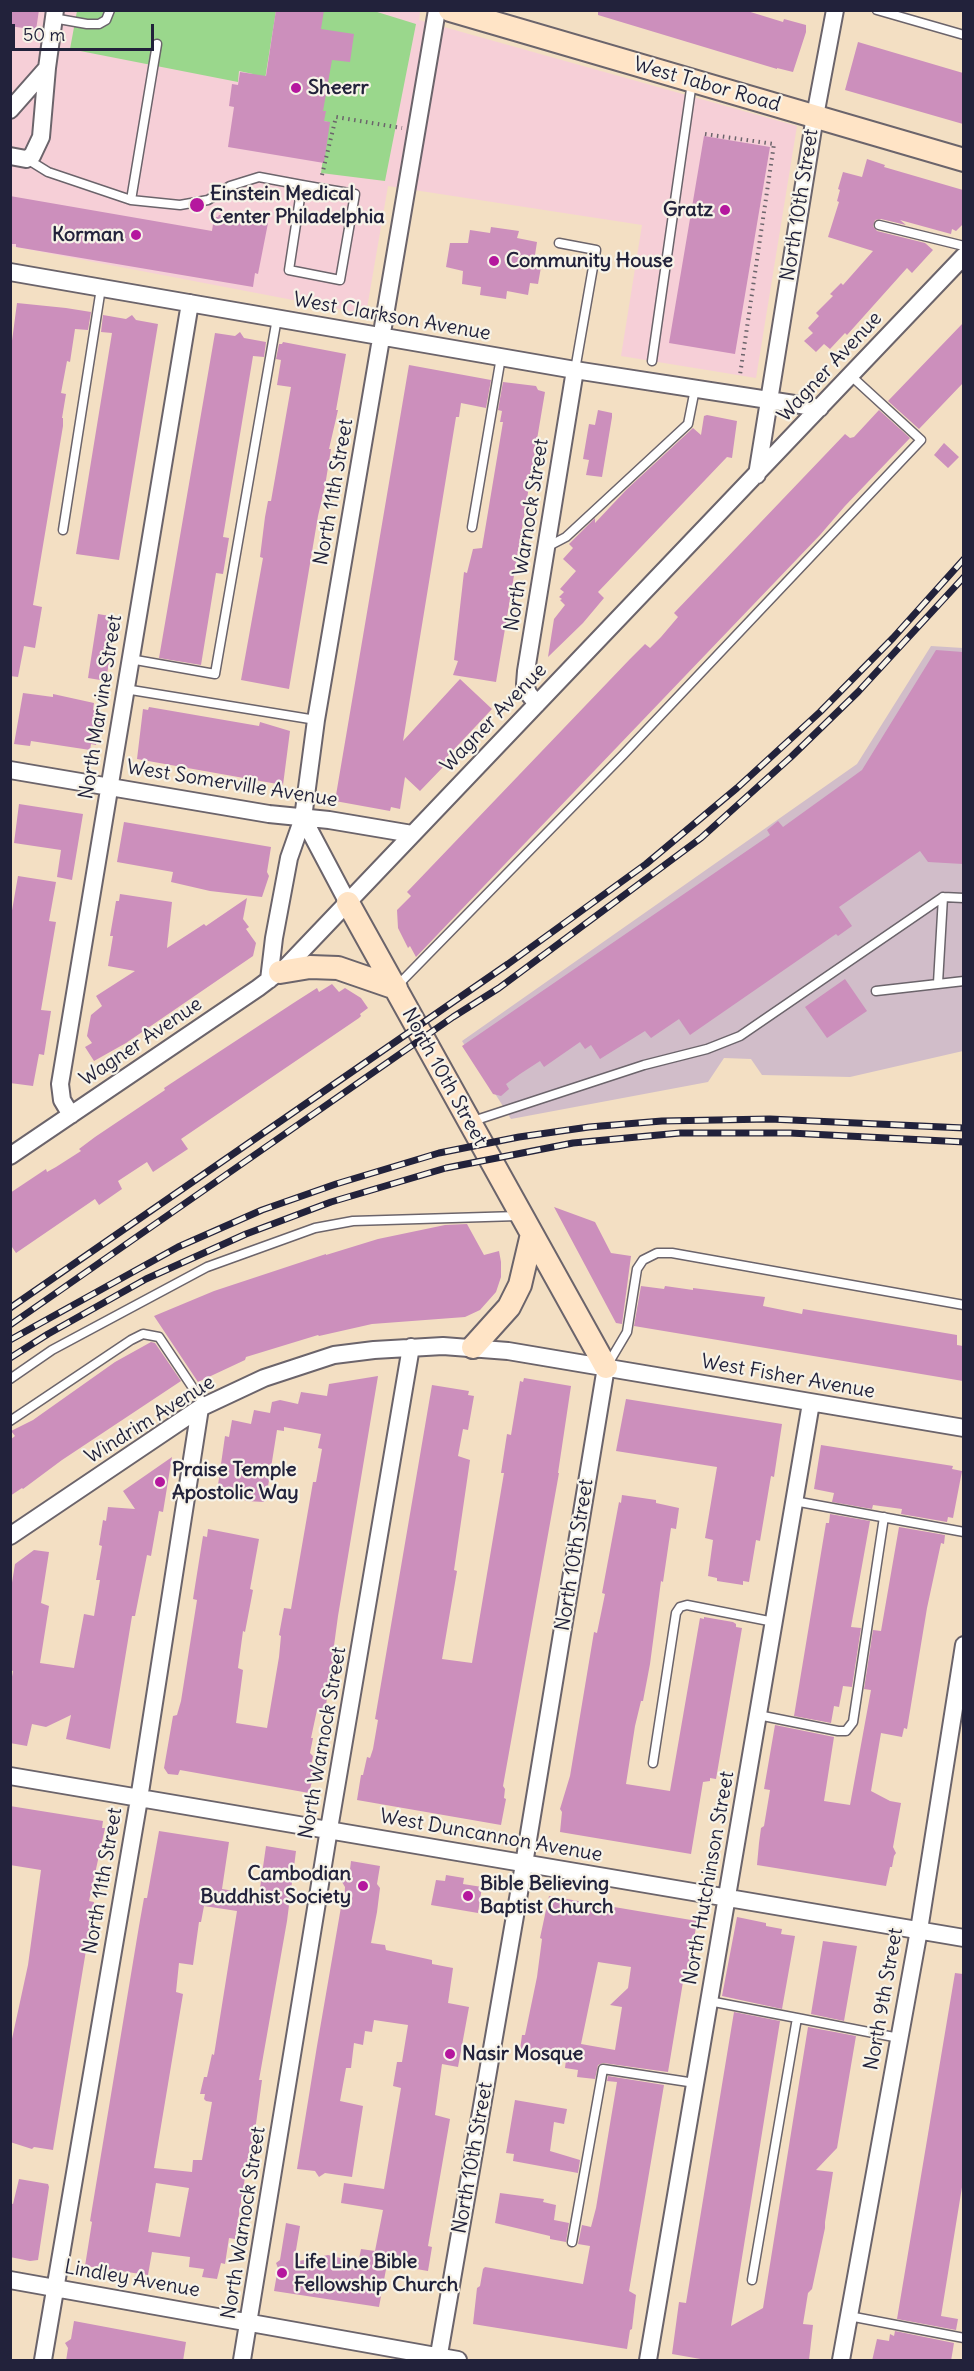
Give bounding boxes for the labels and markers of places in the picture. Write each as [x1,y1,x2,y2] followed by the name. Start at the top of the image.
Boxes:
[308,76,369,100] place label: Sheerr
[289,81,303,95] marker: Sheerr
[210,182,385,229] place label: Einstein Medical Center Philadelphia
[188,196,206,214] marker: Einstein Medical Center Philadelphia
[663,198,713,222] place label: Gratz
[718,203,732,217] marker: Gratz
[52,223,124,247] place label: Korman
[129,228,143,242] marker: Korman
[506,249,673,273] place label: Community House
[487,254,501,268] marker: Community House
[172,1458,299,1505] place label: Praise Temple Apostolic Way
[153,1475,167,1489] marker: Praise Temple Apostolic Way
[200,1862,351,1909] place label: Cambodian Buddhist Society
[480,1872,614,1919] place label: Bible Believing Baptist Church
[356,1879,370,1893] marker: Cambodian Buddhist Society
[461,1889,475,1903] marker: Bible Believing Baptist Church
[462,2042,583,2066] place label: Nasir Mosque
[443,2047,457,2061] marker: Nasir Mosque
[294,2250,458,2297] place label: Life Line Bible Fellowship Church
[275,2266,289,2280] marker: Life Line Bible Fellowship Church

